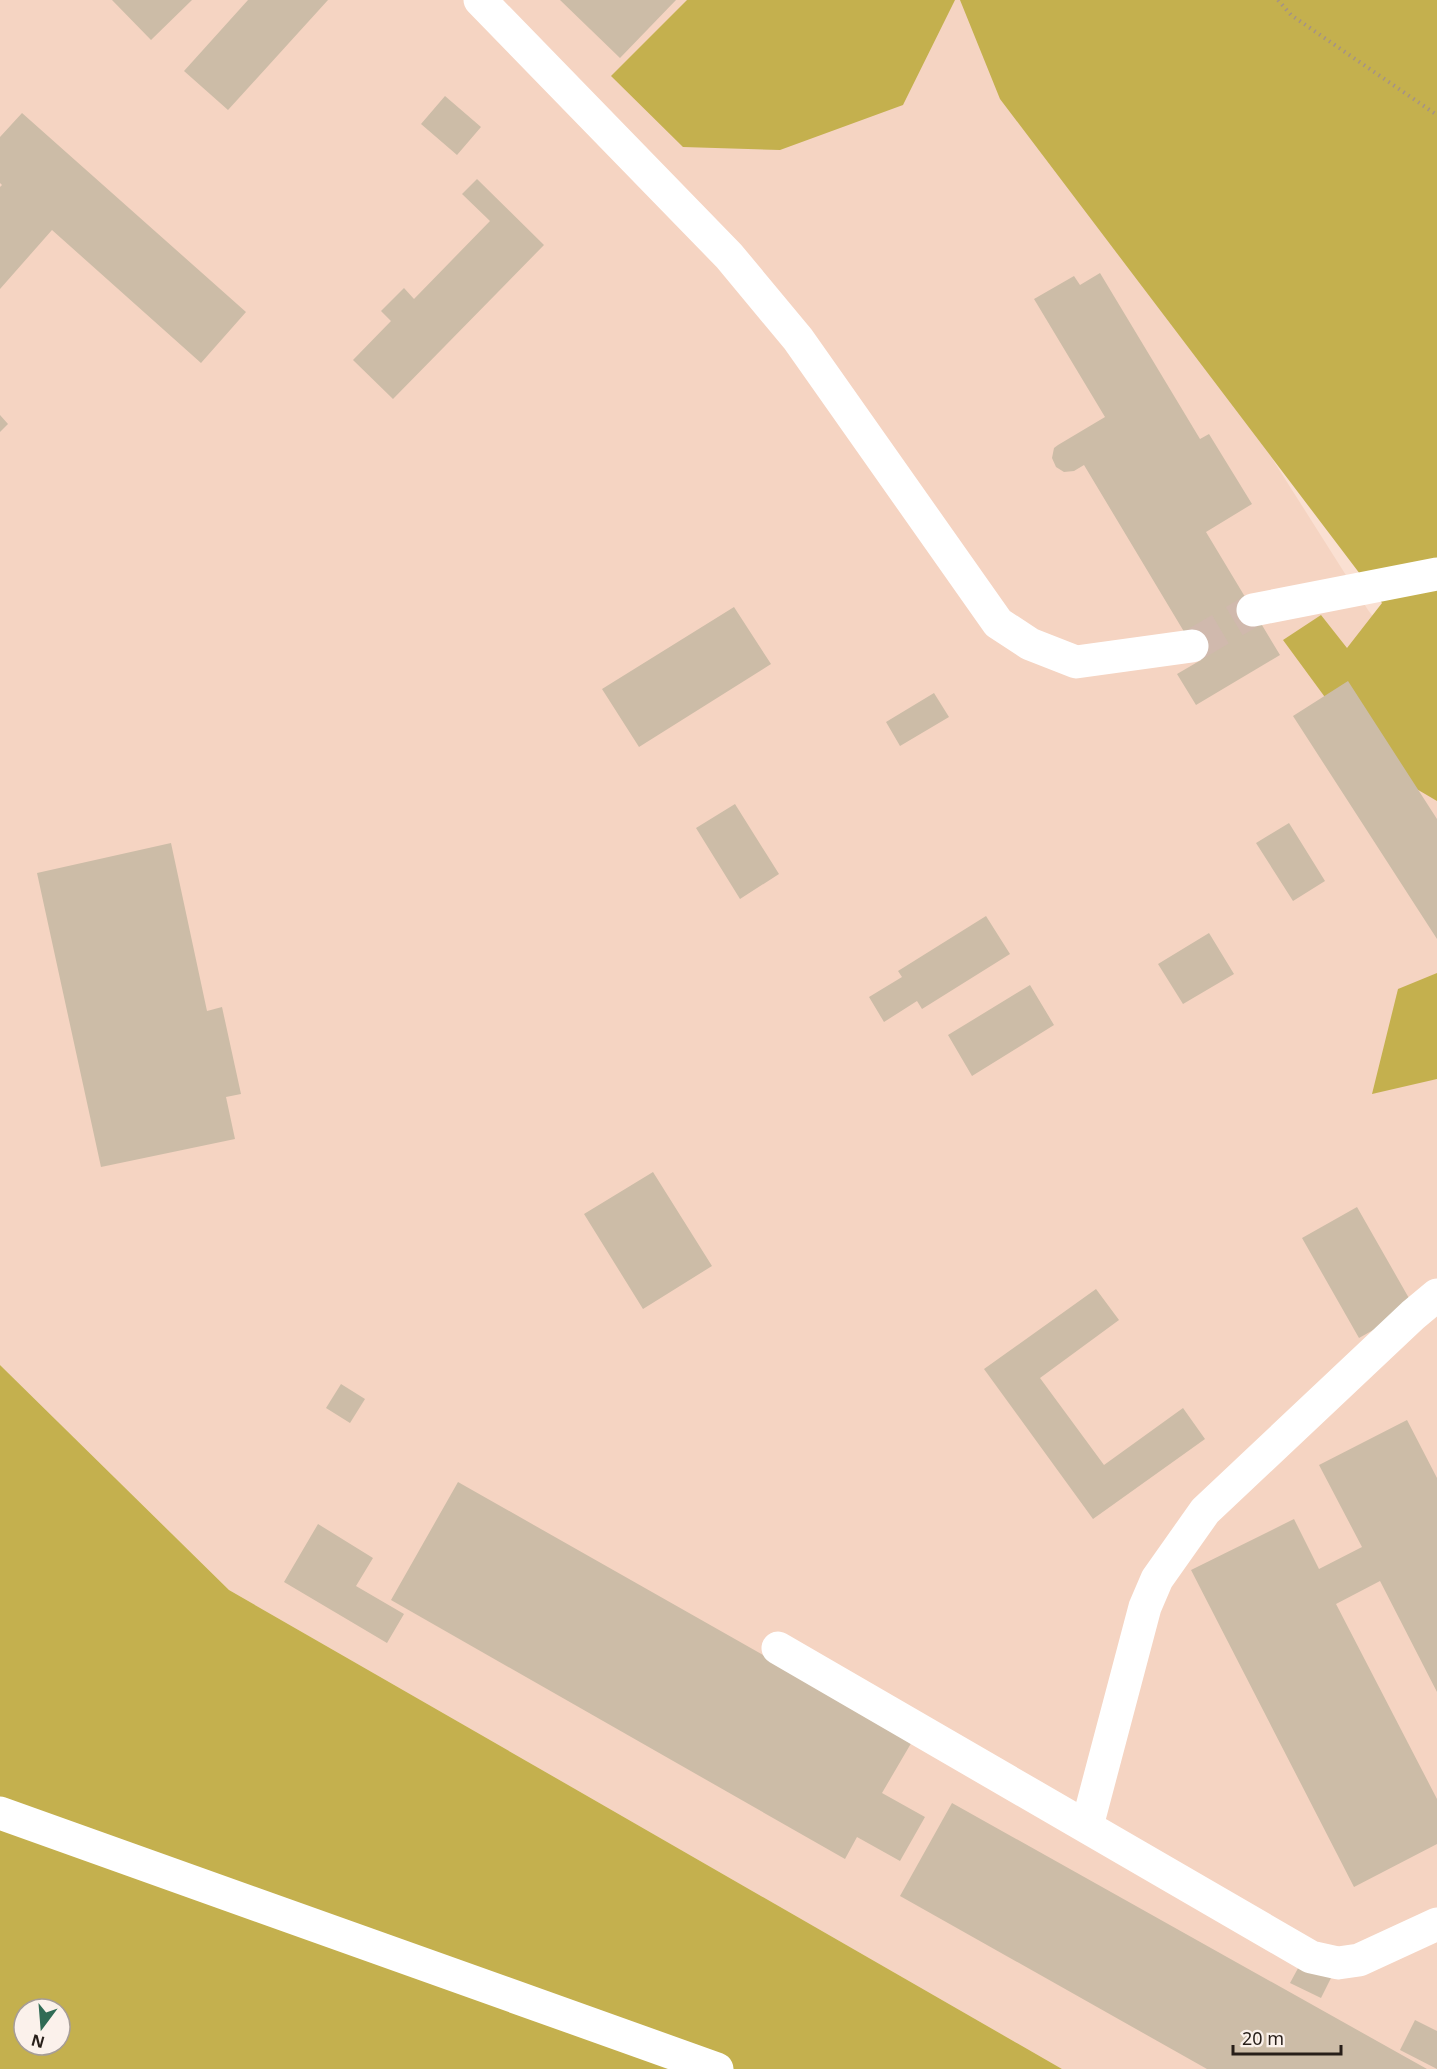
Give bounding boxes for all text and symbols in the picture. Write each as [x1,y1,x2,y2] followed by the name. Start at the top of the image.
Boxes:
[12,1997,72,2057] north arrow
[1233,2018,1341,2056] scale bar
[1242,2026,1284,2050] text: 20 m
[29,2029,47,2054] text: N

